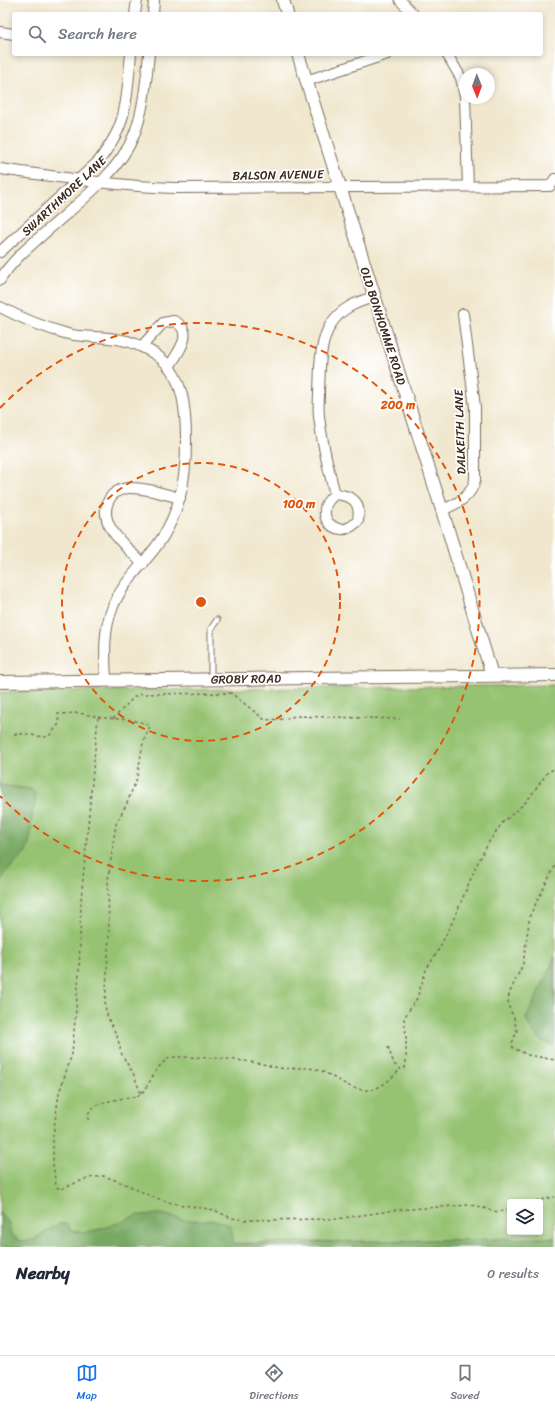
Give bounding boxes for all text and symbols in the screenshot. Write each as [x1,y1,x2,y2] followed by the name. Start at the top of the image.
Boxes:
[12,12,543,56] search box
[58,21,137,47] text: Search here
[26,23,48,45] icon: search
[459,68,495,104] north arrow
[16,149,113,242] street label: SWARTHMORE LANE
[232,163,325,187] street label: BALSON AVENUE
[354,264,412,388] street label: OLD BONHOMME ROAD
[447,388,472,475] street label: DALKEITH LANE
[380,394,416,416] text: 200 m
[283,493,316,515] text: 100 m
[194,595,208,609] centre of rings
[211,667,281,691] street label: GROBY ROAD
[507,1199,543,1235] map controls
[507,1199,543,1235] button: layers
[16,1258,70,1288] text: Nearby
[487,1262,539,1285] text: 0 results
[76,1362,98,1405] tab: Map
[249,1362,299,1405] tab: Directions
[450,1362,479,1405] tab: Saved

